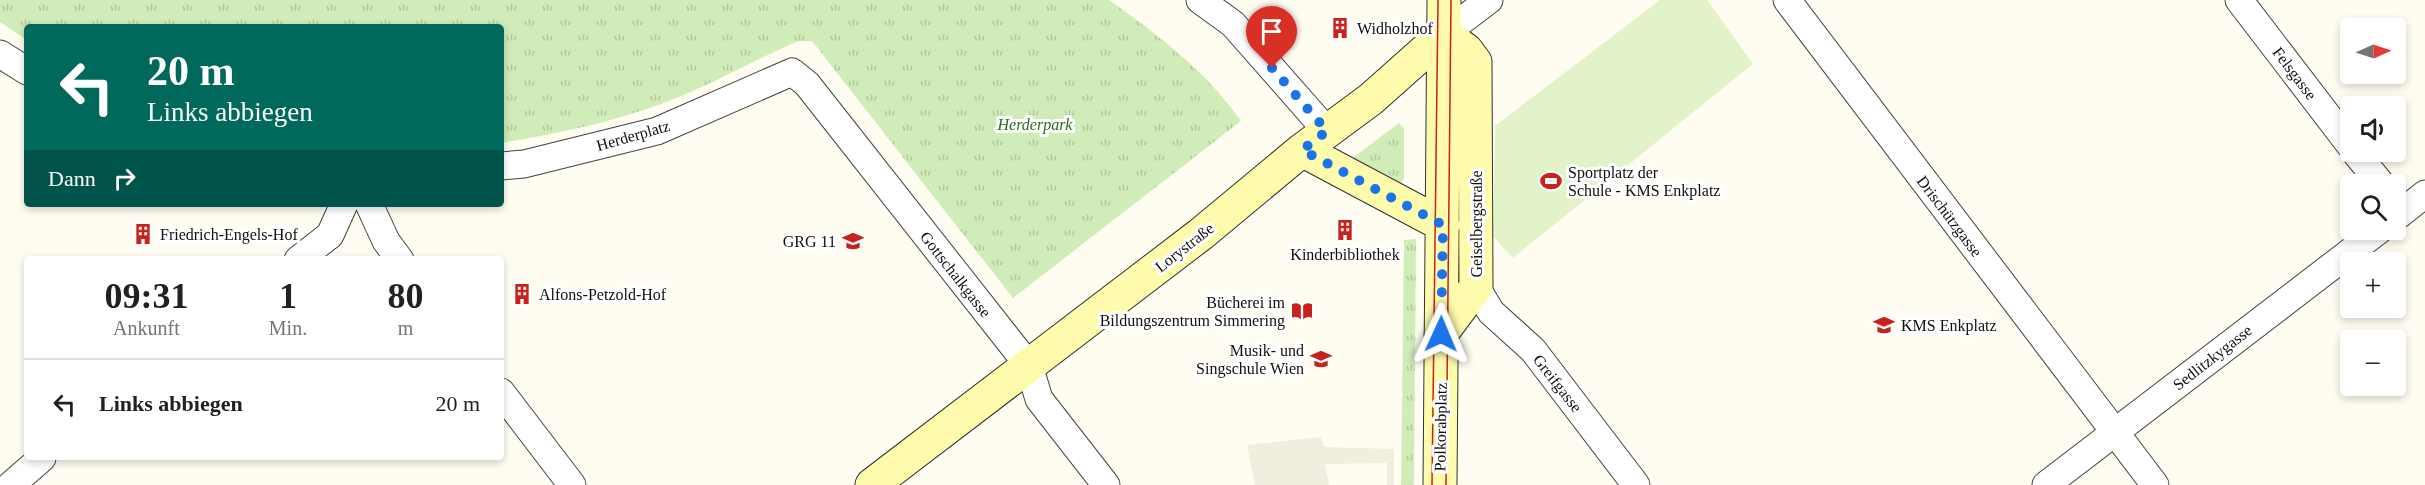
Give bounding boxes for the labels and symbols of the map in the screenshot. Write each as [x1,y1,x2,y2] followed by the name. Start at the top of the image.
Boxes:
[1246,6,1297,68] pin
[1328,16,1352,40] building icon: Widholzhof
[2340,18,2406,84] north arrow
[1357,20,1433,37] place label: Widholzhof
[2269,44,2320,104] street label: Felsgasse
[997,116,1073,134] park label: Herderpark
[594,117,672,155] street label: Herderplatz
[1568,164,1720,200] place label: Sportplatz der Schule - KMS Enkplatz
[1539,169,1563,193] sports icon: Sportplatz der Schule - KMS Enkplatz
[1468,170,1486,278] street label: Geiselbergstraße
[1913,173,1986,261] street label: Drischützgasse
[1333,218,1357,242] building icon: Kinderbibliothek
[1152,219,1217,276] street label: Lorystraße
[131,222,155,246] building icon: Friedrich-Engels-Hof
[160,226,298,244] place label: Friedrich-Engels-Hof
[916,228,994,321] street label: Gottschalkgasse
[841,229,865,253] school or university icon: GRG 11
[783,233,836,250] place label: GRG 11
[1290,246,1400,263] place label: Kinderbibliothek
[510,282,534,306] building icon: Alfons-Petzold-Hof
[539,286,667,303] place label: Alfons-Petzold-Hof
[1100,294,1286,330] place label: Bücherei im Bildungszentrum Simmering
[1290,299,1314,323] library icon: Bücherei im Bildungszentrum Simmering
[1409,302,1473,366] position arrow
[1872,313,1896,337] school or university icon: KMS Enkplatz
[1901,317,1997,335] place label: KMS Enkplatz
[2170,321,2256,394] street label: Sedlitzkygasse
[1196,342,1304,378] place label: Musik- und Singschule Wien
[1309,347,1333,371] school or university icon: Musik- und Singschule Wien
[1529,351,1585,416] street label: Greifgasse
[1431,382,1451,472] street label: Polkorabplatz

